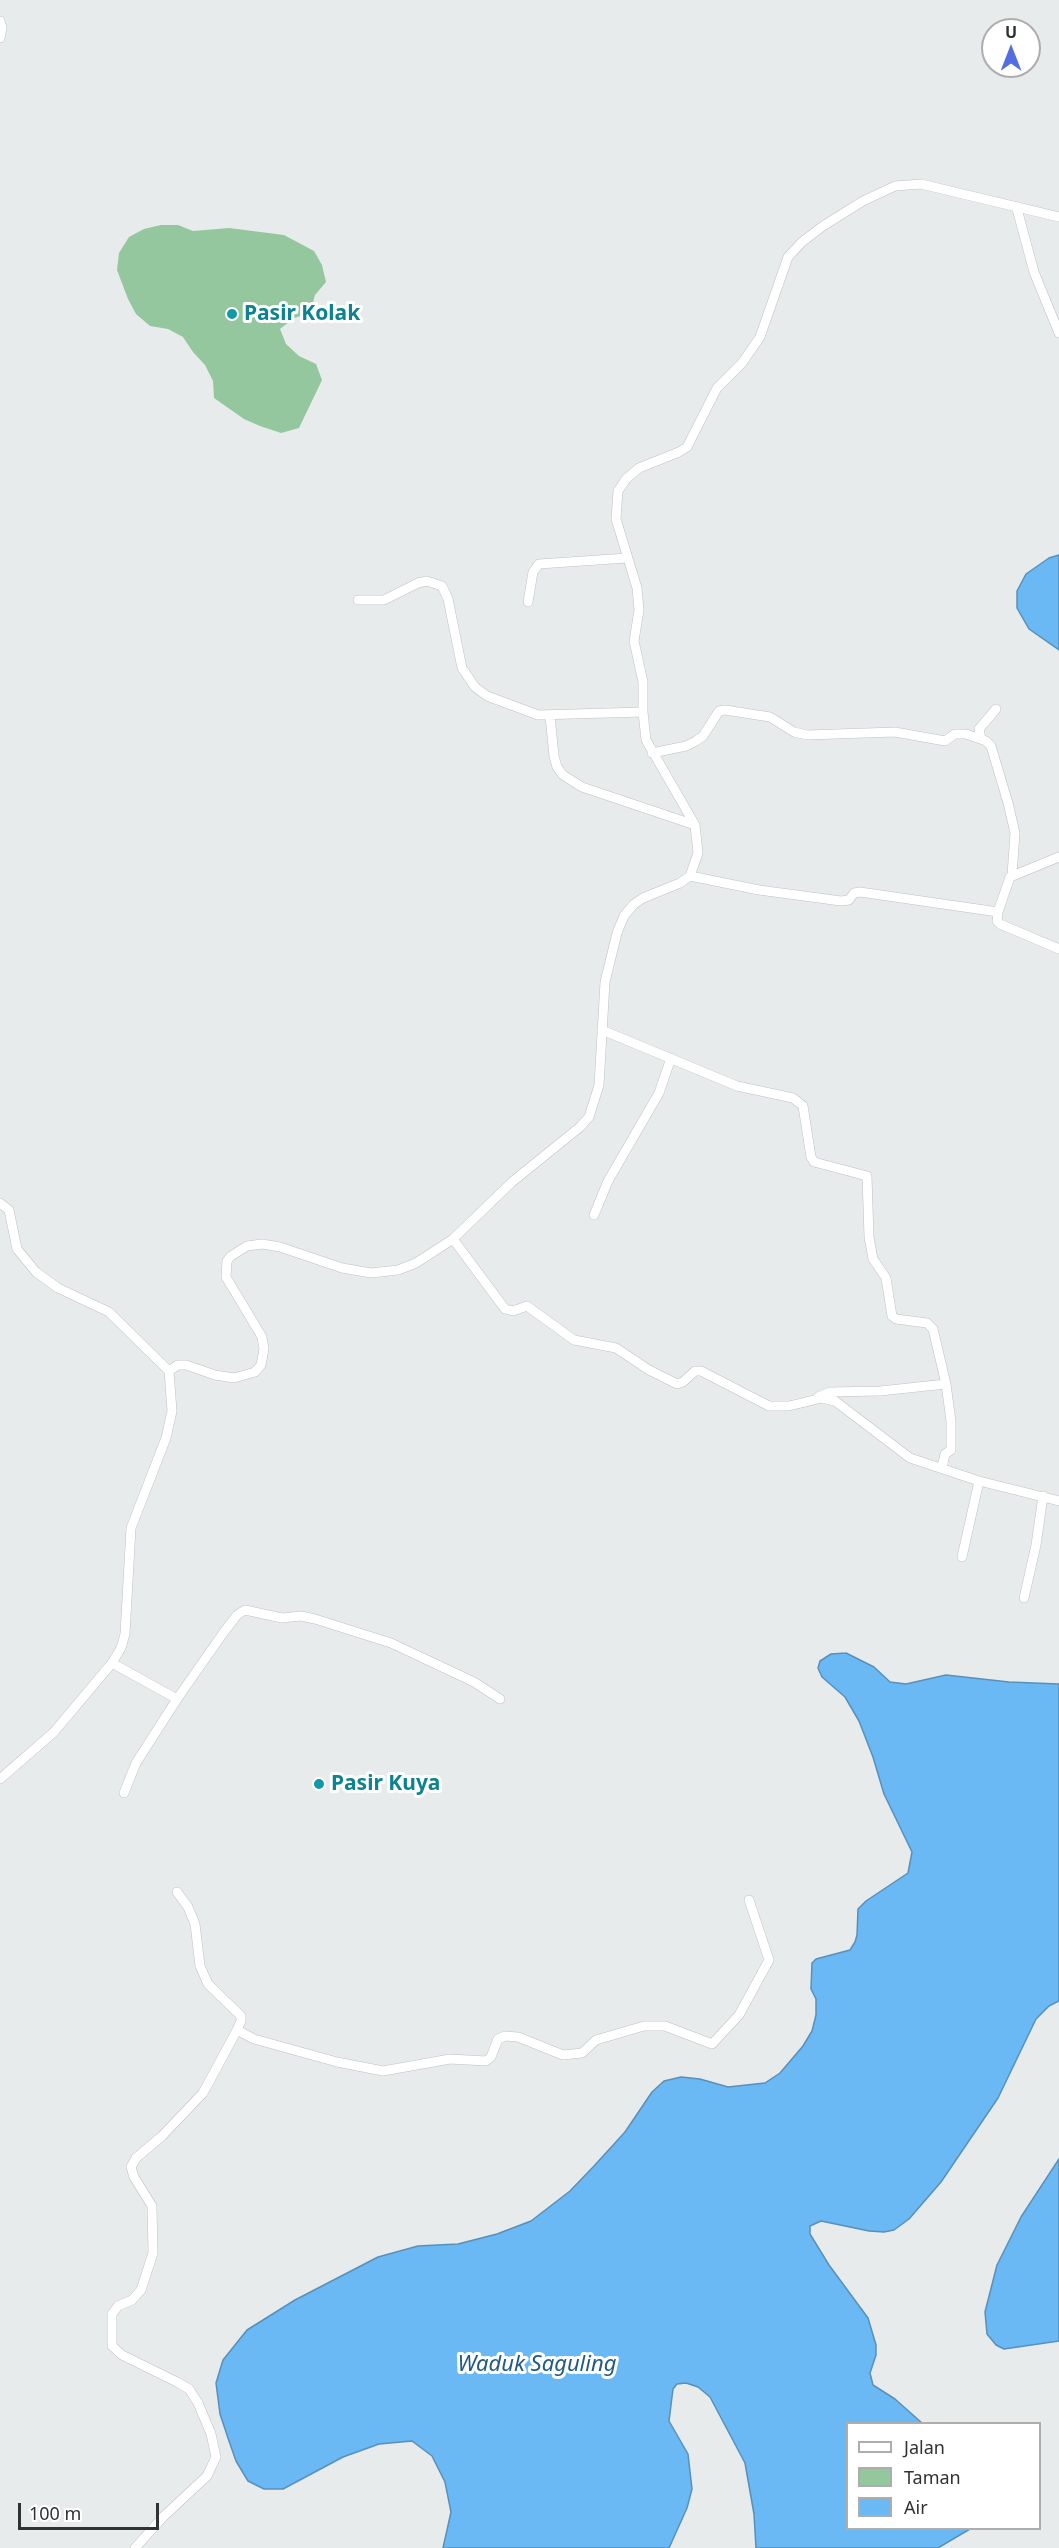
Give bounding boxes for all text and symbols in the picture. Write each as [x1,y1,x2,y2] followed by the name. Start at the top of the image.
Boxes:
[981,18,1041,78] north arrow
[1005,21,1017,43] text: U
[244,301,360,327] place label: Pasir Kolak
[225,307,239,321] marker: Pasir Kolak
[331,1771,440,1797] place label: Pasir Kuya
[312,1777,326,1791] marker: Pasir Kuya
[458,2352,616,2378] water label: Waduk Saguling
[846,2422,1041,2530] legend
[904,2435,945,2459] text: Jalan
[904,2465,961,2489] text: Taman
[21,2491,162,2529] scale bar
[904,2495,928,2519] text: Air
[29,2501,81,2525] text: 100 m

